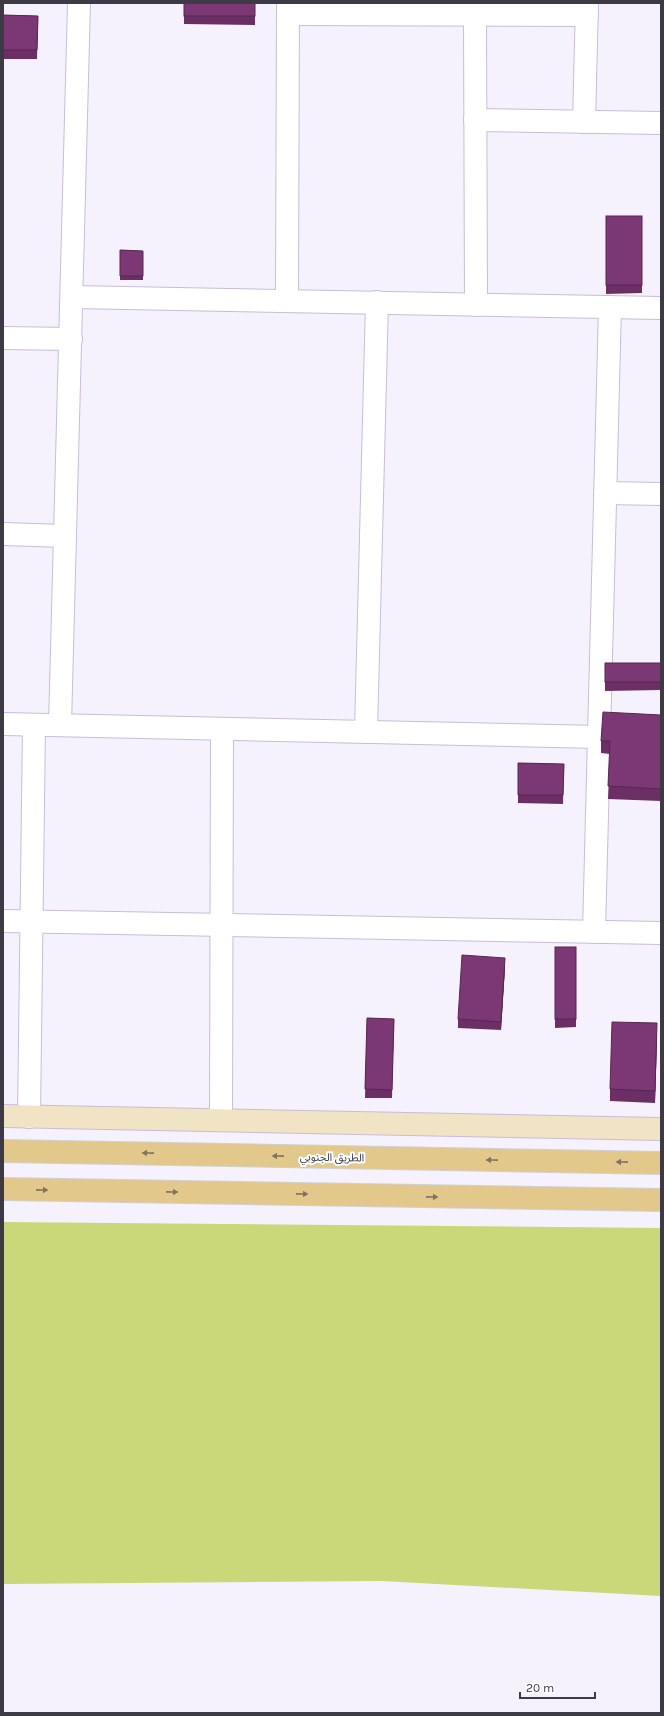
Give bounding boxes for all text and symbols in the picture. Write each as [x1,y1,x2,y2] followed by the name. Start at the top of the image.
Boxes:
[142,1150,154,1157] one-way arrow
[300,1150,364,1167] street label: الطريق الجنوبي
[271,1153,284,1159] one-way arrow
[486,1156,498,1163] one-way arrow
[615,1159,628,1165] one-way arrow
[36,1187,49,1193] one-way arrow
[166,1189,179,1195] one-way arrow
[296,1191,309,1197] one-way arrow
[426,1193,438,1200] one-way arrow
[520,1674,595,1700] scale bar
[526,1681,554,1695] text: 20 m

